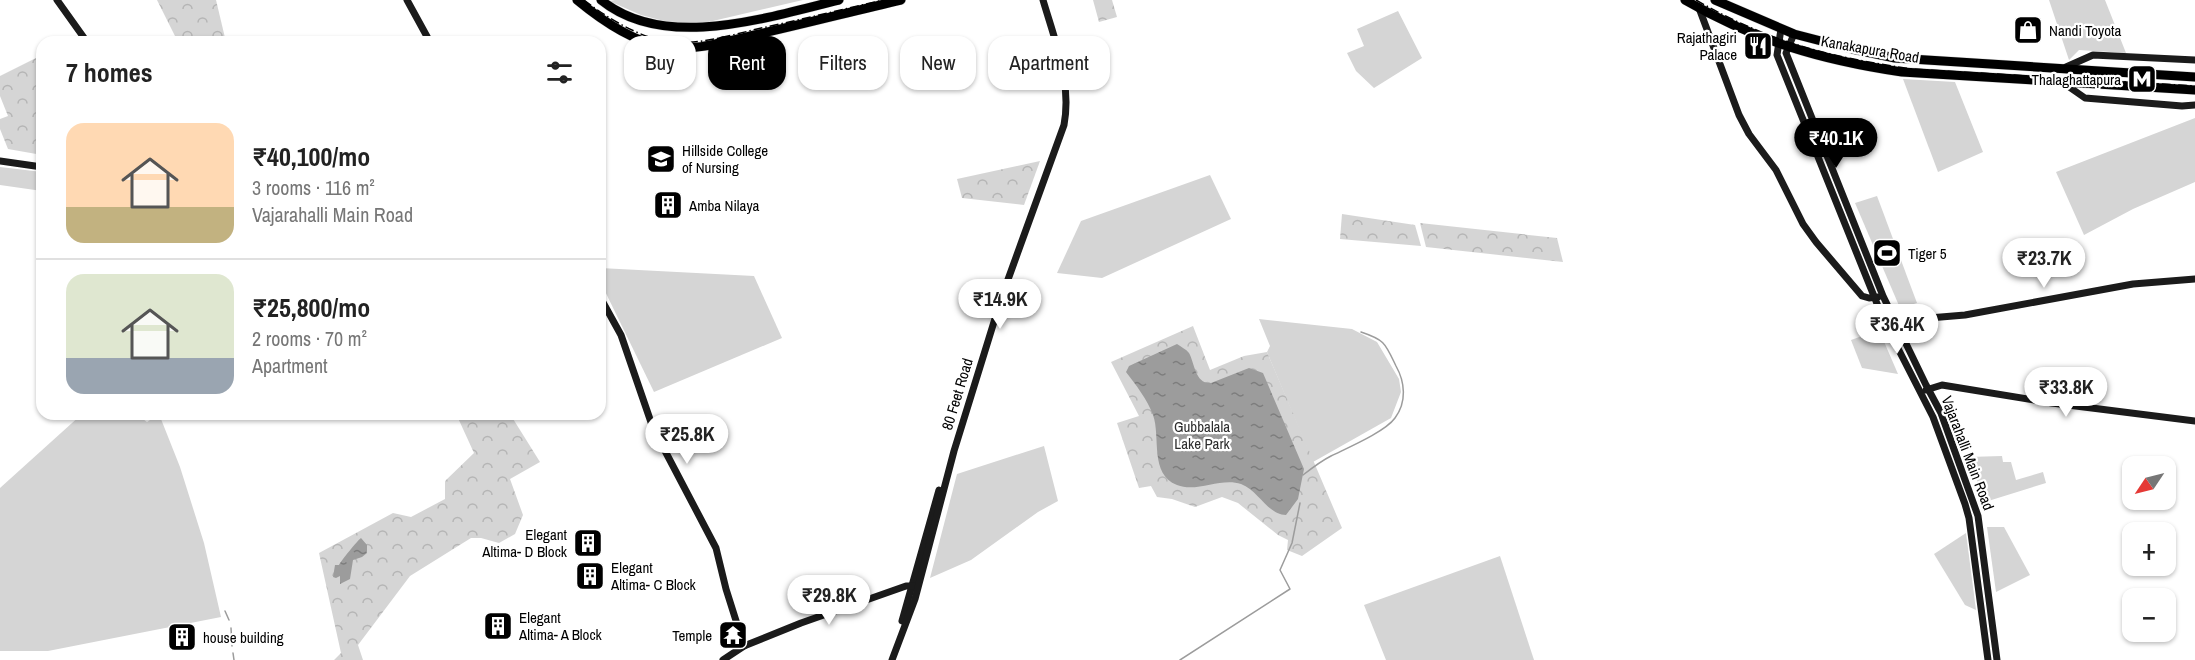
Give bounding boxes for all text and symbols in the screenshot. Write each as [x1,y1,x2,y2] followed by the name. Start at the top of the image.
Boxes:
[2012,14,2044,46] shop icon: Nandi Toyota
[2049,20,2121,41] place label: Nandi Toyota
[1677,27,1737,65] place label: Rajathagiri Palace
[1742,30,1774,62] restaurant icon: Rajathagiri Palace
[1819,30,1921,68] street label: Kanakapura Road
[624,36,696,90] chip: Buy
[708,36,786,90] chip: Rent
[798,36,888,90] chip: Filters
[900,36,976,90] chip: New
[988,36,1110,90] chip: Apartment
[66,55,153,90] text: 7 homes
[543,56,576,89] icon: filters
[2126,63,2158,95] metro station icon: Thalaghattapura
[2031,69,2121,90] place label: Thalaghattapura
[1787,118,1885,169] pin: ₹40.1K
[1808,124,1864,151] text: ₹40.1K
[252,139,370,174] text: ₹40,100/mo
[682,140,768,178] place label: Hillside College of Nursing
[645,143,677,175] school or university icon: Hillside College of Nursing
[114,147,186,219] icon: home
[252,174,375,201] text: 3 rooms · 116 m²
[652,189,684,221] building icon: Amba Nilaya
[688,195,760,216] place label: Amba Nilaya
[252,201,413,228] text: Vajarahalli Main Road
[1871,237,1903,269] sports icon: Tiger 5
[1995,238,2093,289] pin: ₹23.7K
[1908,243,1947,264] place label: Tiger 5
[2016,244,2072,271] text: ₹23.7K
[951,279,1049,330] pin: ₹14.9K
[972,285,1028,312] text: ₹14.9K
[252,290,370,325] text: ₹25,800/mo
[114,298,186,370] icon: home
[1848,304,1946,355] pin: ₹36.4K
[1869,310,1925,337] text: ₹36.4K
[252,325,367,352] text: 2 rooms · 70 m²
[252,352,328,379] text: Apartment
[936,356,978,432] street label: 80 Feet Road
[2017,367,2115,418] pin: ₹33.8K
[2038,373,2094,400] text: ₹33.8K
[1937,393,1999,513] street label: Vajarahalli Main Road
[638,414,736,465] pin: ₹25.8K
[1174,416,1231,454] park label: Gubbalala Lake Park
[659,420,715,447] text: ₹25.8K
[2122,456,2176,510] north arrow
[2122,456,2176,642] map controls
[2122,522,2176,576] button: +
[481,524,568,562] place label: Elegant Altima- D Block
[572,527,604,559] building icon: Elegant Altima- D Block
[610,557,697,595] place label: Elegant Altima- C Block
[574,560,606,592] building icon: Elegant Altima- C Block
[780,575,878,626] pin: ₹29.8K
[801,581,857,608] text: ₹29.8K
[2122,588,2176,642] button: −
[518,607,603,645] place label: Elegant Altima- A Block
[482,610,514,642] building icon: Elegant Altima- A Block
[717,619,749,651] temple icon: Temple
[166,621,198,653] building icon: house building
[672,625,712,646] place label: Temple
[203,627,284,648] place label: house building

